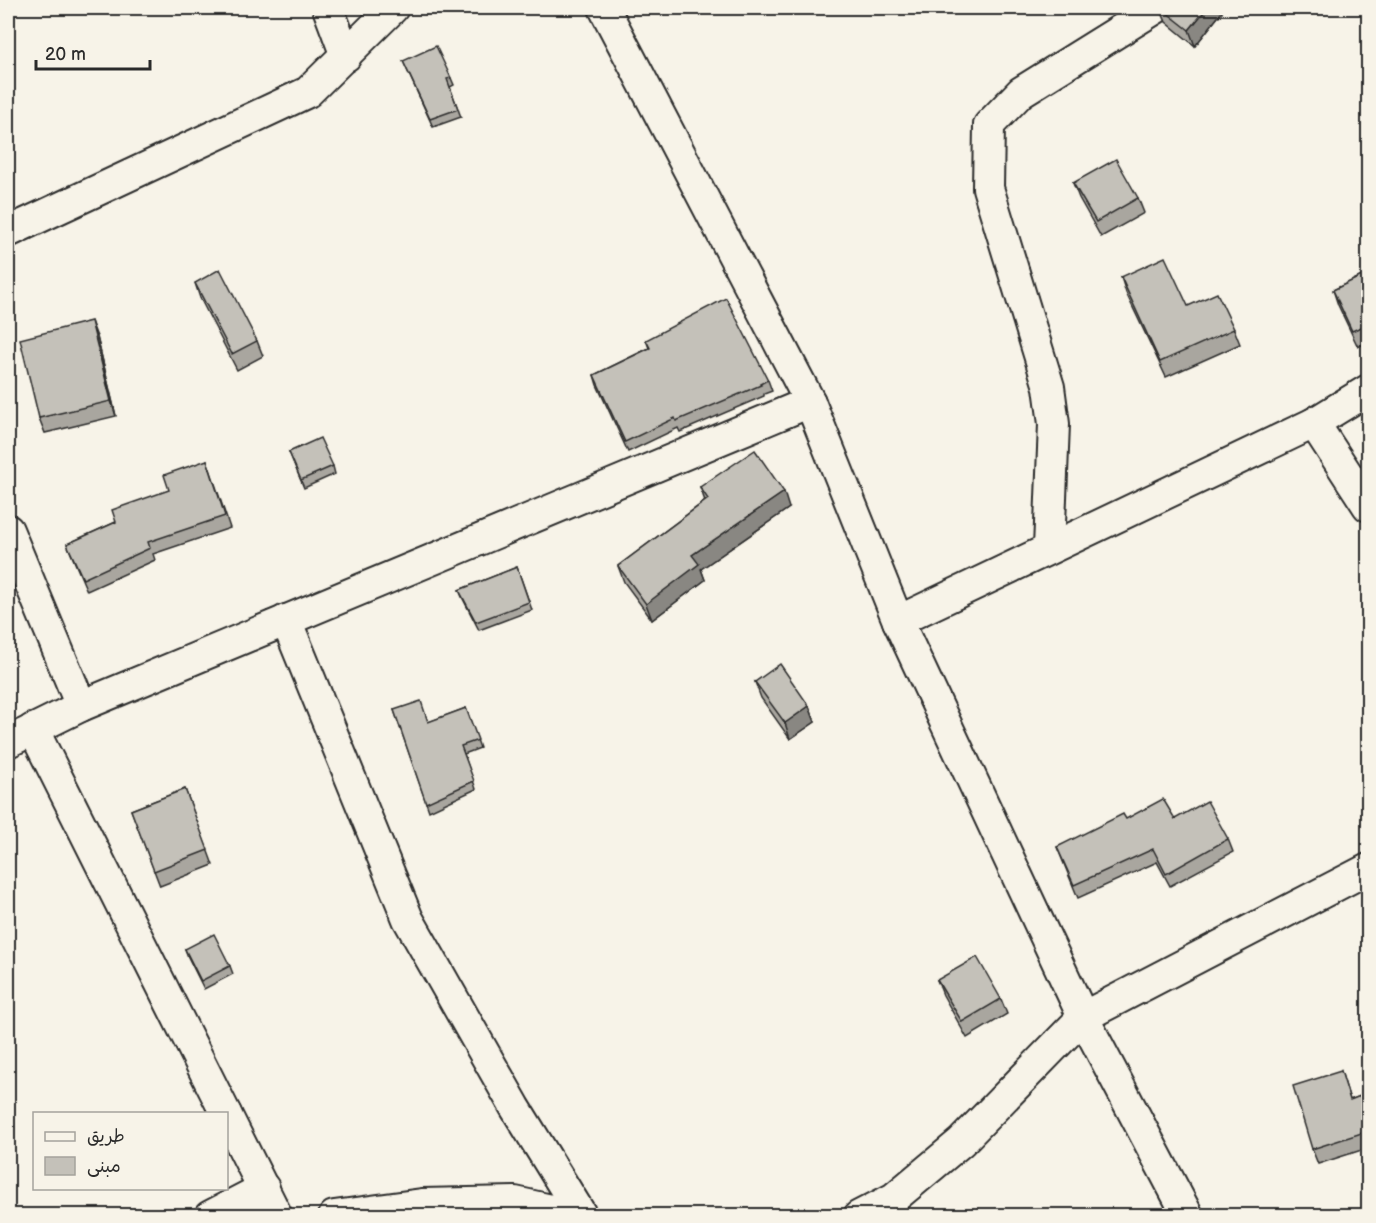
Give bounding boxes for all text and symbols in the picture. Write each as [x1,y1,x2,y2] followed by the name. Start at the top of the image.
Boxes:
[36,33,150,71] scale bar
[45,44,86,65] text: 20 m
[33,1112,228,1190] legend
[87,1126,125,1147] text: طريق
[87,1156,121,1177] text: مبنى

